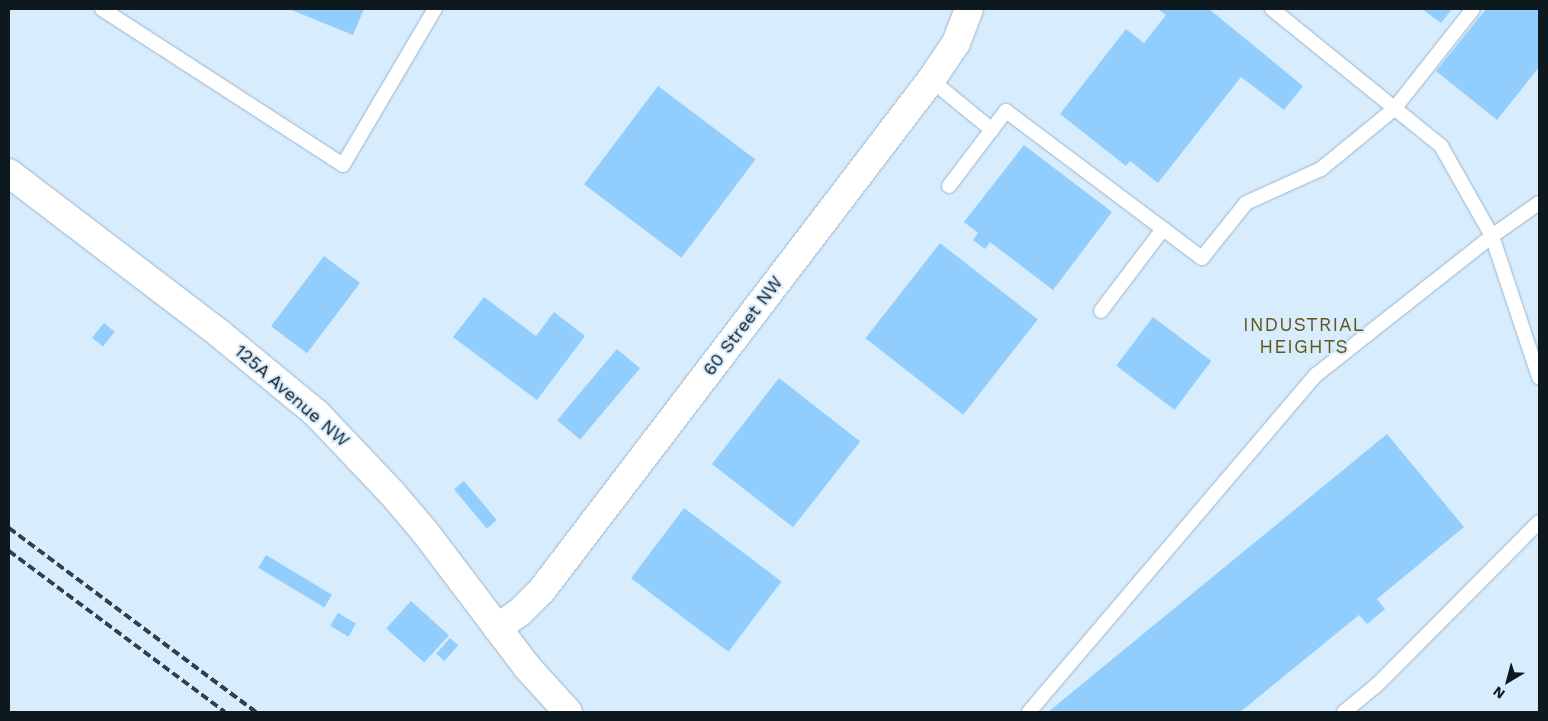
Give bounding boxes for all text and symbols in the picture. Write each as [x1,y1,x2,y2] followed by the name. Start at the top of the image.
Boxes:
[699,272,787,380] street label: 60 Street NW
[1242,314,1366,358] district label: INDUSTRIAL HEIGHTS
[230,340,354,452] street label: 125A Avenue NW
[1483,656,1533,706] north arrow
[1490,683,1508,702] text: N

